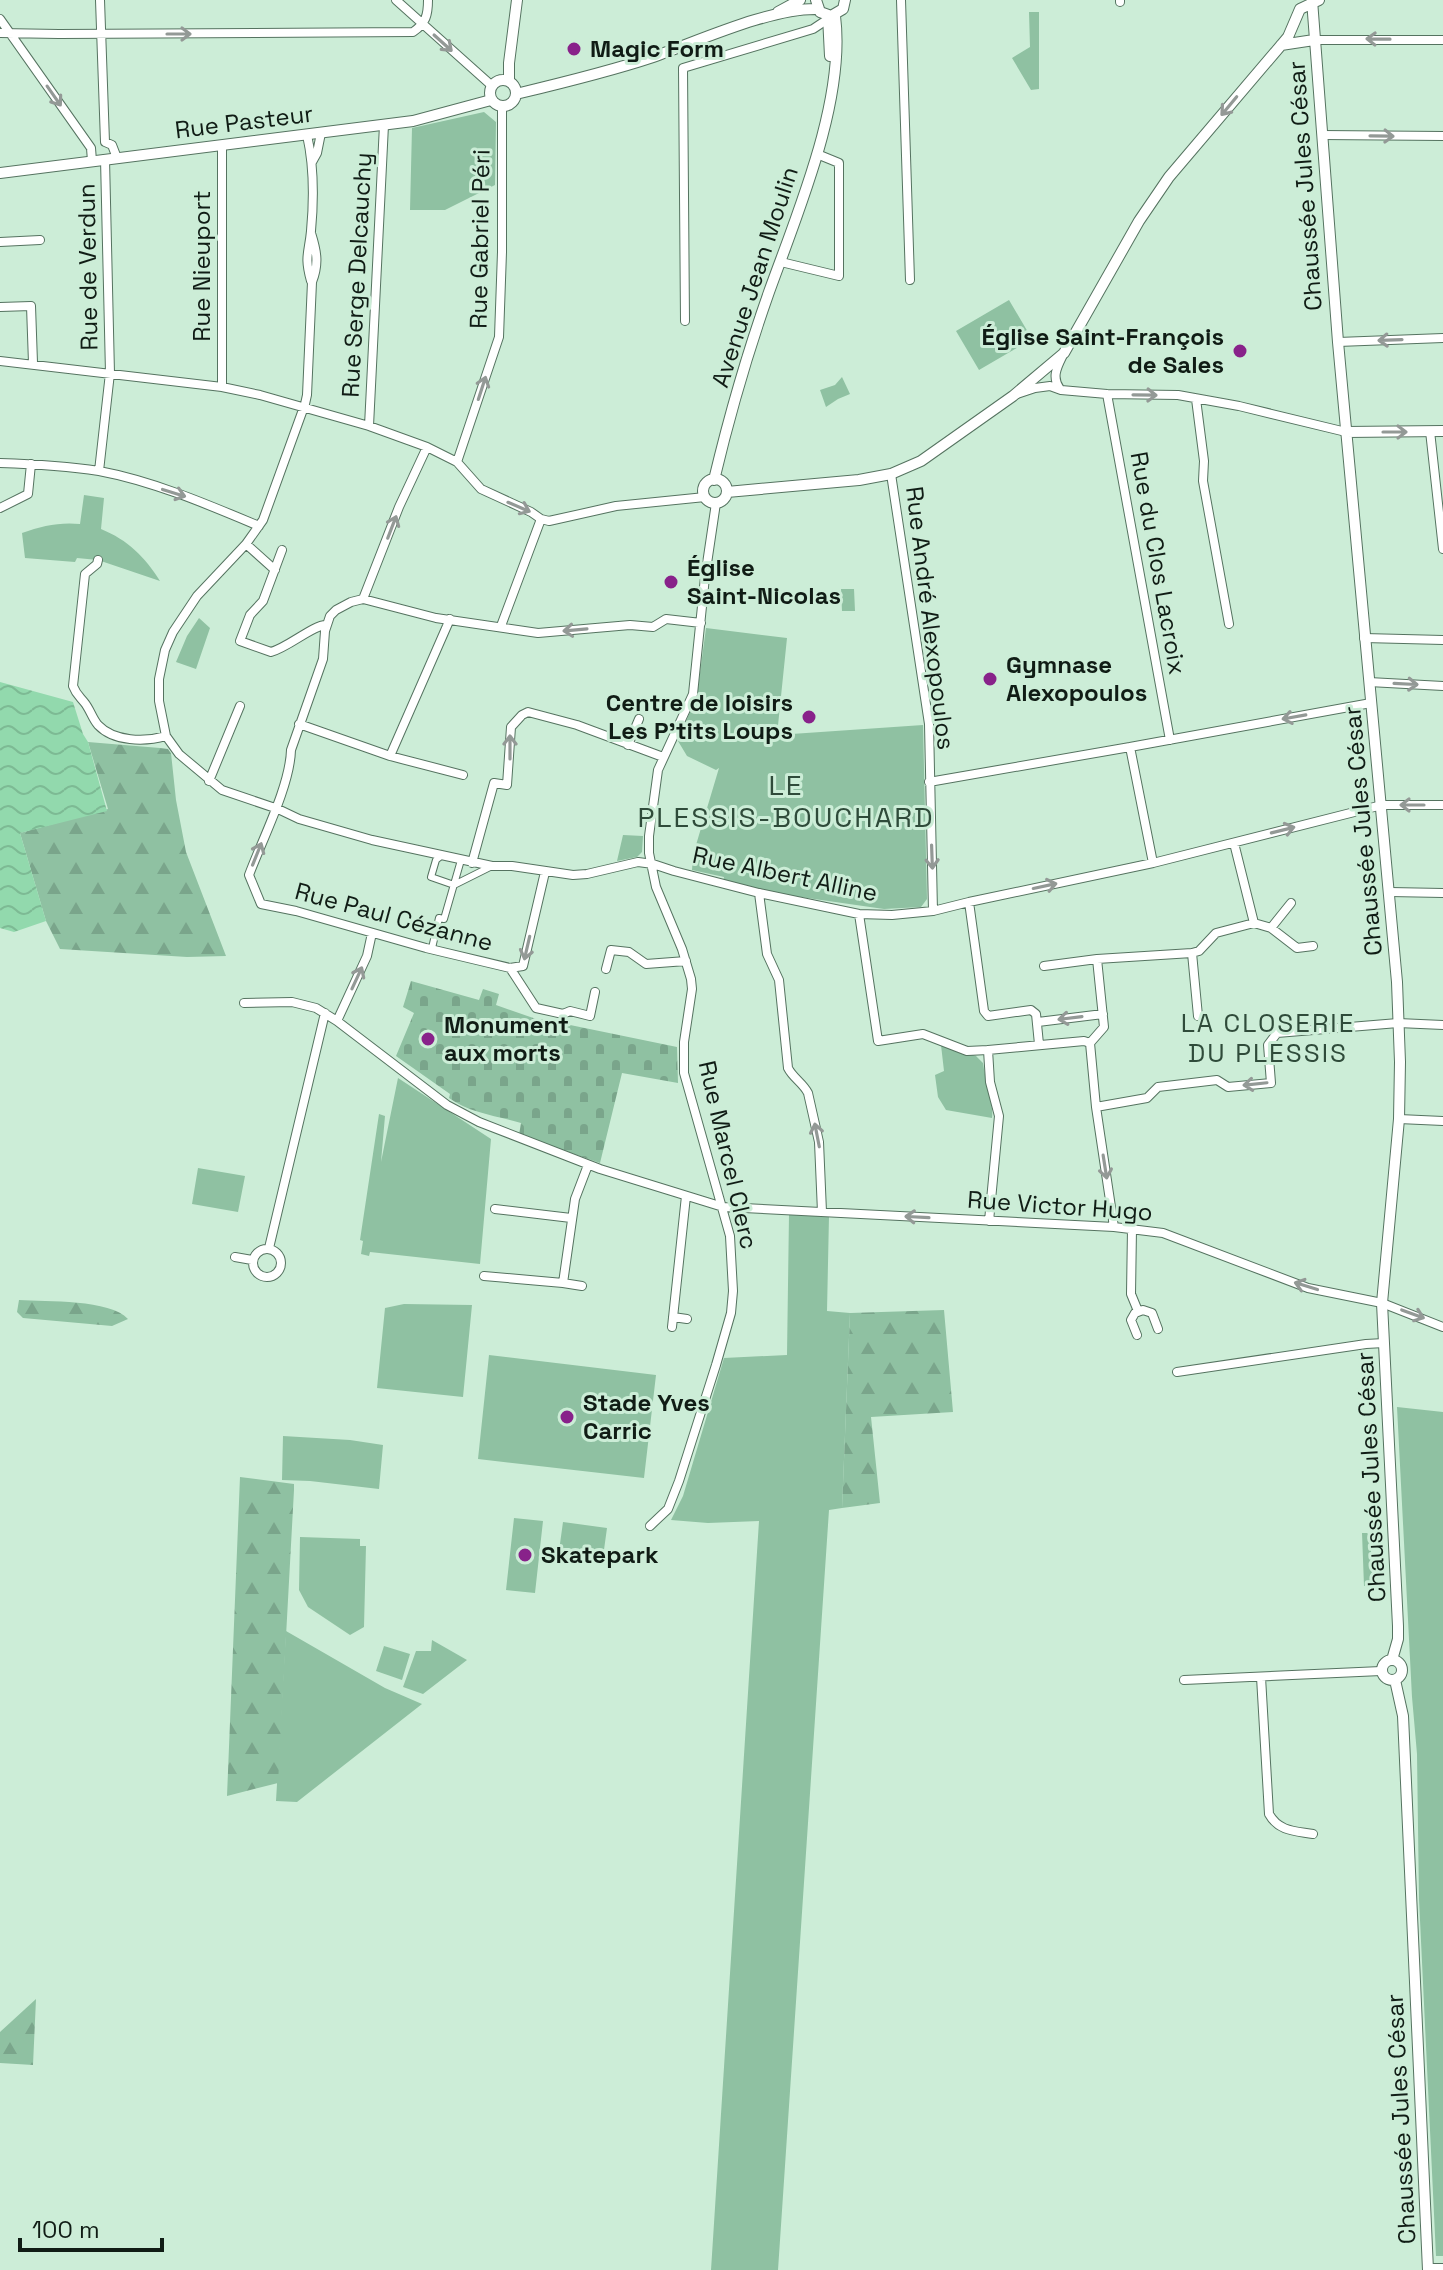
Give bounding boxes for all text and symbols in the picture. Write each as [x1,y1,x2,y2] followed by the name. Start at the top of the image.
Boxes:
[165,26,192,41] one-way arrow
[1365,31,1392,47] one-way arrow
[590,33,724,64] place label: Magic Form
[433,34,453,52] one-way arrow
[565,40,583,58] marker: Magic Form
[1280,60,1329,312] street label: Chaussée Jules César
[46,84,62,106] one-way arrow
[1220,95,1238,115] one-way arrow
[173,98,315,145] street label: Rue Pasteur
[1368,128,1395,143] one-way arrow
[462,149,497,329] street label: Rue Gabriel Péri
[335,152,378,398] street label: Rue Serge Delcauchy
[704,163,805,391] street label: Avenue Jean Moulin
[71,183,104,351] street label: Rue de Verdun
[186,190,217,342] street label: Rue Nieuport
[982,321,1224,380] place label: Église Saint-François de Sales
[1377,333,1404,348] one-way arrow
[1231,342,1249,360] marker: Église Saint-François de Sales
[475,376,490,401] one-way arrow
[1131,387,1158,403] one-way arrow
[1381,424,1408,439] one-way arrow
[1124,449,1193,677] street label: Rue du Clos Lacroix
[899,485,962,751] street label: Rue André Alexopoulos
[161,486,187,501] one-way arrow
[506,501,531,516] one-way arrow
[385,515,400,540] one-way arrow
[687,552,841,611] place label: Église Saint-Nicolas
[662,573,680,591] marker: Église Saint-Nicolas
[562,622,589,637] one-way arrow
[1006,649,1147,708] place label: Gymnase Alexopoulos
[981,670,999,688] marker: Gymnase Alexopoulos
[1392,677,1419,692] one-way arrow
[606,687,793,746] place label: Centre de loisirs Les P'tits Loups
[1336,705,1389,957] street label: Chaussée Jules César
[800,708,818,726] marker: Centre de loisirs Les P'tits Loups
[1282,710,1308,725] one-way arrow
[502,734,518,761] one-way arrow
[637,767,935,835] district label: LE PLESSIS-BOUCHARD
[1399,797,1426,813] one-way arrow
[1270,822,1296,837] one-way arrow
[690,839,880,908] street label: Rue Albert Alline
[251,842,266,867] one-way arrow
[924,843,939,870] one-way arrow
[292,875,496,958] street label: Rue Paul Cézanne
[1032,878,1057,893] one-way arrow
[519,935,534,960] one-way arrow
[350,966,365,990] one-way arrow
[1181,1006,1355,1070] district label: LA CLOSERIE DU PLESSIS
[444,1009,569,1068] place label: Monument aux morts
[1058,1011,1084,1026] one-way arrow
[419,1030,437,1048] marker: Monument aux morts
[692,1058,765,1252] street label: Rue Marcel Clerc
[1243,1077,1269,1092] one-way arrow
[809,1122,824,1148] one-way arrow
[1098,1154,1113,1179] one-way arrow
[966,1184,1154,1227] street label: Rue Victor Hugo
[904,1209,931,1224] one-way arrow
[1294,1278,1320,1293] one-way arrow
[1400,1308,1425,1322] one-way arrow
[1348,1351,1393,1603] street label: Chaussée Jules César
[583,1387,710,1446] place label: Stade Yves Carric
[558,1408,576,1426] marker: Stade Yves Carric
[541,1539,659,1570] place label: Skatepark
[516,1546,534,1564] marker: Skatepark
[1378,1993,1423,2245] street label: Chaussée Jules César
[20,2202,162,2252] scale bar
[32,2214,100,2245] text: 100 m

